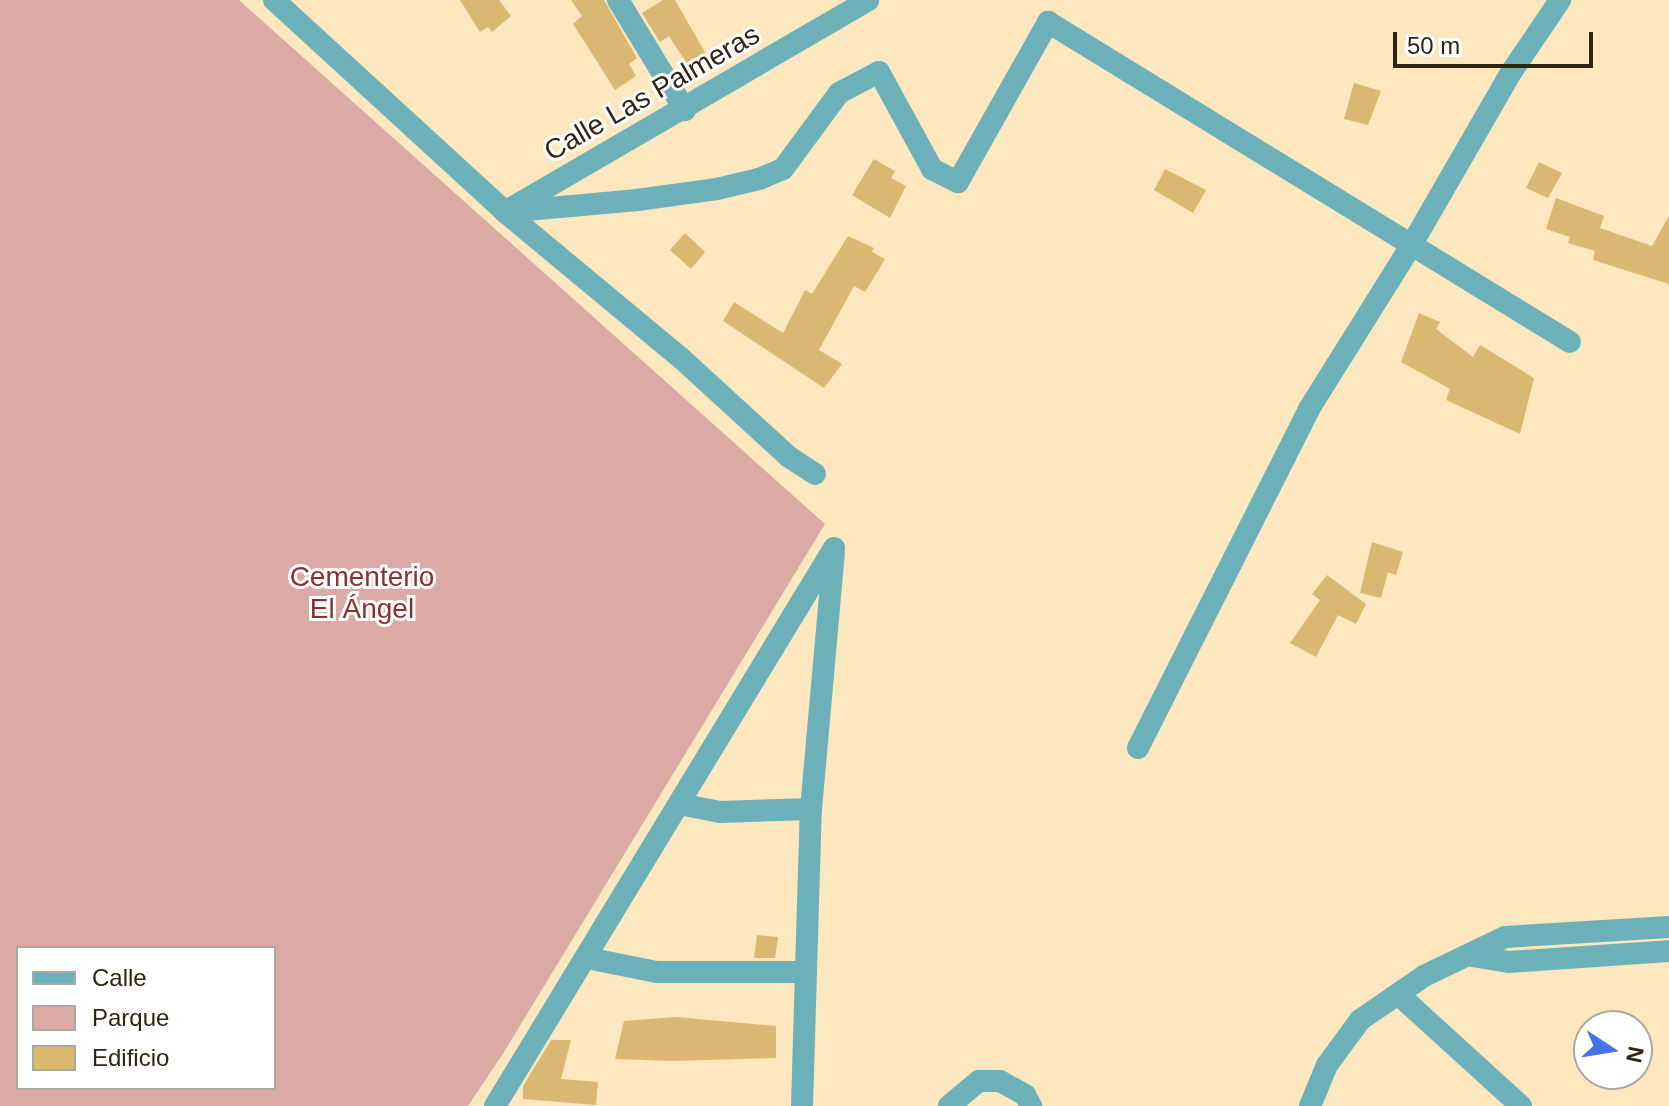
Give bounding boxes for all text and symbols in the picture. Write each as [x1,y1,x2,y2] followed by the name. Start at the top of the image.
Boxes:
[1397,16,1597,66] scale bar
[538,18,766,168] street label: Calle Las Palmeras
[1407,32,1460,59] text: 50 m
[290,560,434,626] park label: Cementerio El Ángel
[16,946,276,1090] legend
[92,964,147,991] text: Calle
[92,1004,169,1031] text: Parque
[1573,1010,1653,1090] north arrow
[92,1044,169,1071] text: Edificio
[1621,1044,1649,1065] text: N

